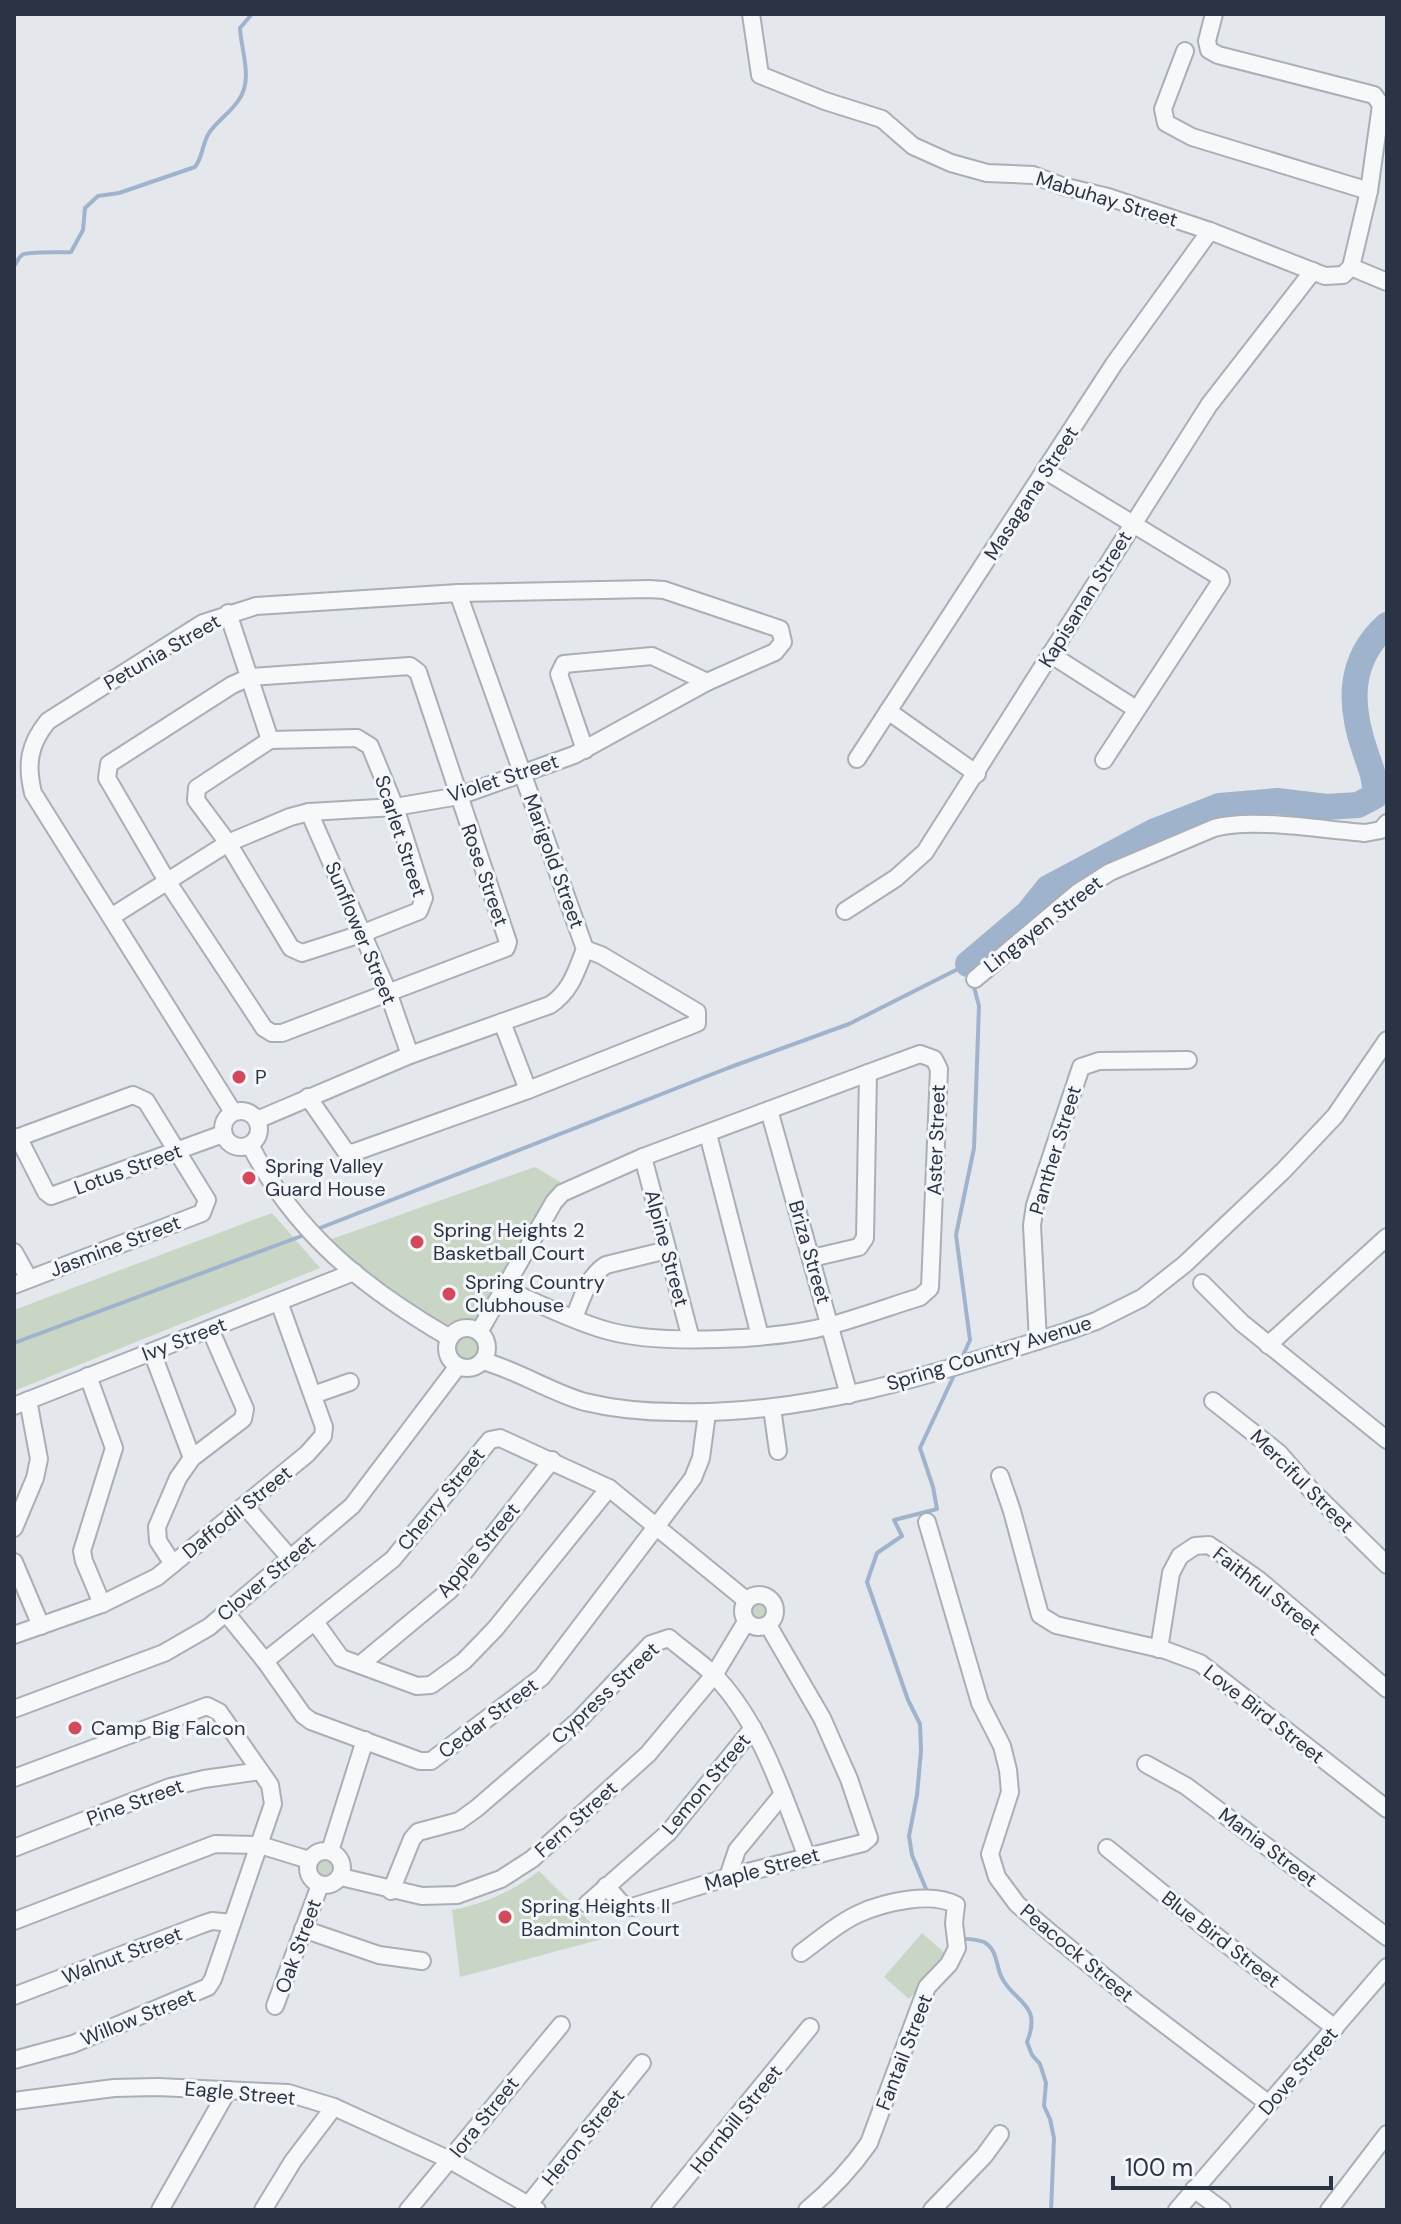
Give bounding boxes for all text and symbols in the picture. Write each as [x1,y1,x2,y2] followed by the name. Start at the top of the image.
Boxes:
[1033,165,1181,233] street label: Mabuhay Street
[978,421,1084,565] street label: Masagana Street
[1033,526,1137,672] street label: Kapisanan Street
[99,608,225,696] street label: Petunia Street
[444,748,562,808] street label: Violet Street
[369,772,433,900] street label: Scarlet Street
[518,790,590,932] street label: Marigold Street
[455,820,515,930] street label: Rose Street
[319,858,403,1009] street label: Sunflower Street
[978,869,1108,978] street label: Lingayen Street
[255,1064,267,1090] place label: P
[230,1068,248,1086] marker: P
[1023,1082,1087,1218] street label: Panther Street
[921,1084,951,1196] street label: Aster Street
[70,1137,186,1201] street label: Lotus Street
[265,1153,386,1202] place label: Spring Valley Guard House
[240,1169,258,1187] marker: Spring Valley Guard House
[639,1187,695,1309] street label: Alpine Street
[783,1197,837,1307] street label: Briza Street
[46,1209,184,1283] street label: Jasmine Street
[433,1217,585,1266] place label: Spring Heights 2 Basketball Court
[408,1233,426,1251] marker: Spring Heights 2 Basketball Court
[465,1269,605,1318] place label: Spring Country Clubhouse
[440,1285,458,1303] marker: Spring Country Clubhouse
[883,1309,1095,1397] street label: Spring Country Avenue
[138,1311,230,1367] street label: Ivy Street
[1245,1424,1359,1538] street label: Merciful Street
[392,1442,491,1556] street label: Cherry Street
[177,1460,297,1564] street label: Daffodil Street
[431,1497,525,1603] street label: Apple Street
[211,1529,321,1627] street label: Clover Street
[1208,1541,1326,1641] street label: Faithful Street
[546,1636,665,1750] street label: Cypress Street
[1198,1659,1330,1769] street label: Love Bird Street
[433,1672,543,1764] street label: Cedar Street
[91,1715,245,1741] place label: Camp Big Falcon
[66,1719,84,1737] marker: Camp Big Falcon
[656,1728,756,1840] street label: Lemon Street
[83,1772,187,1832] street label: Pine Street
[529,1775,623,1863] street label: Fern Street
[1214,1801,1323,1893] street label: Mania Street
[702,1841,823,1897] street label: Maple Street
[1157,1885,1285,1993] street label: Blue Bird Street
[521,1893,680,1942] place label: Spring Heights II Badminton Court
[269,1895,327,1997] street label: Oak Street
[1015,1898,1139,2008] street label: Peacock Street
[496,1908,514,1926] marker: Spring Heights II Badminton Court
[58,1920,186,1990] street label: Walnut Street
[77,1982,199,2052] street label: Willow Street
[870,1990,938,2114] street label: Fantail Street
[1253,2021,1344,2120] street label: Dove Street
[684,2059,788,2179] street label: Hornbill Street
[443,2071,525,2163] street label: Iora Street
[183,2075,297,2111] street label: Eagle Street
[536,2083,630,2191] street label: Heron Street
[1113,2140,1331,2190] scale bar
[1125,2152,1193,2183] text: 100 m

